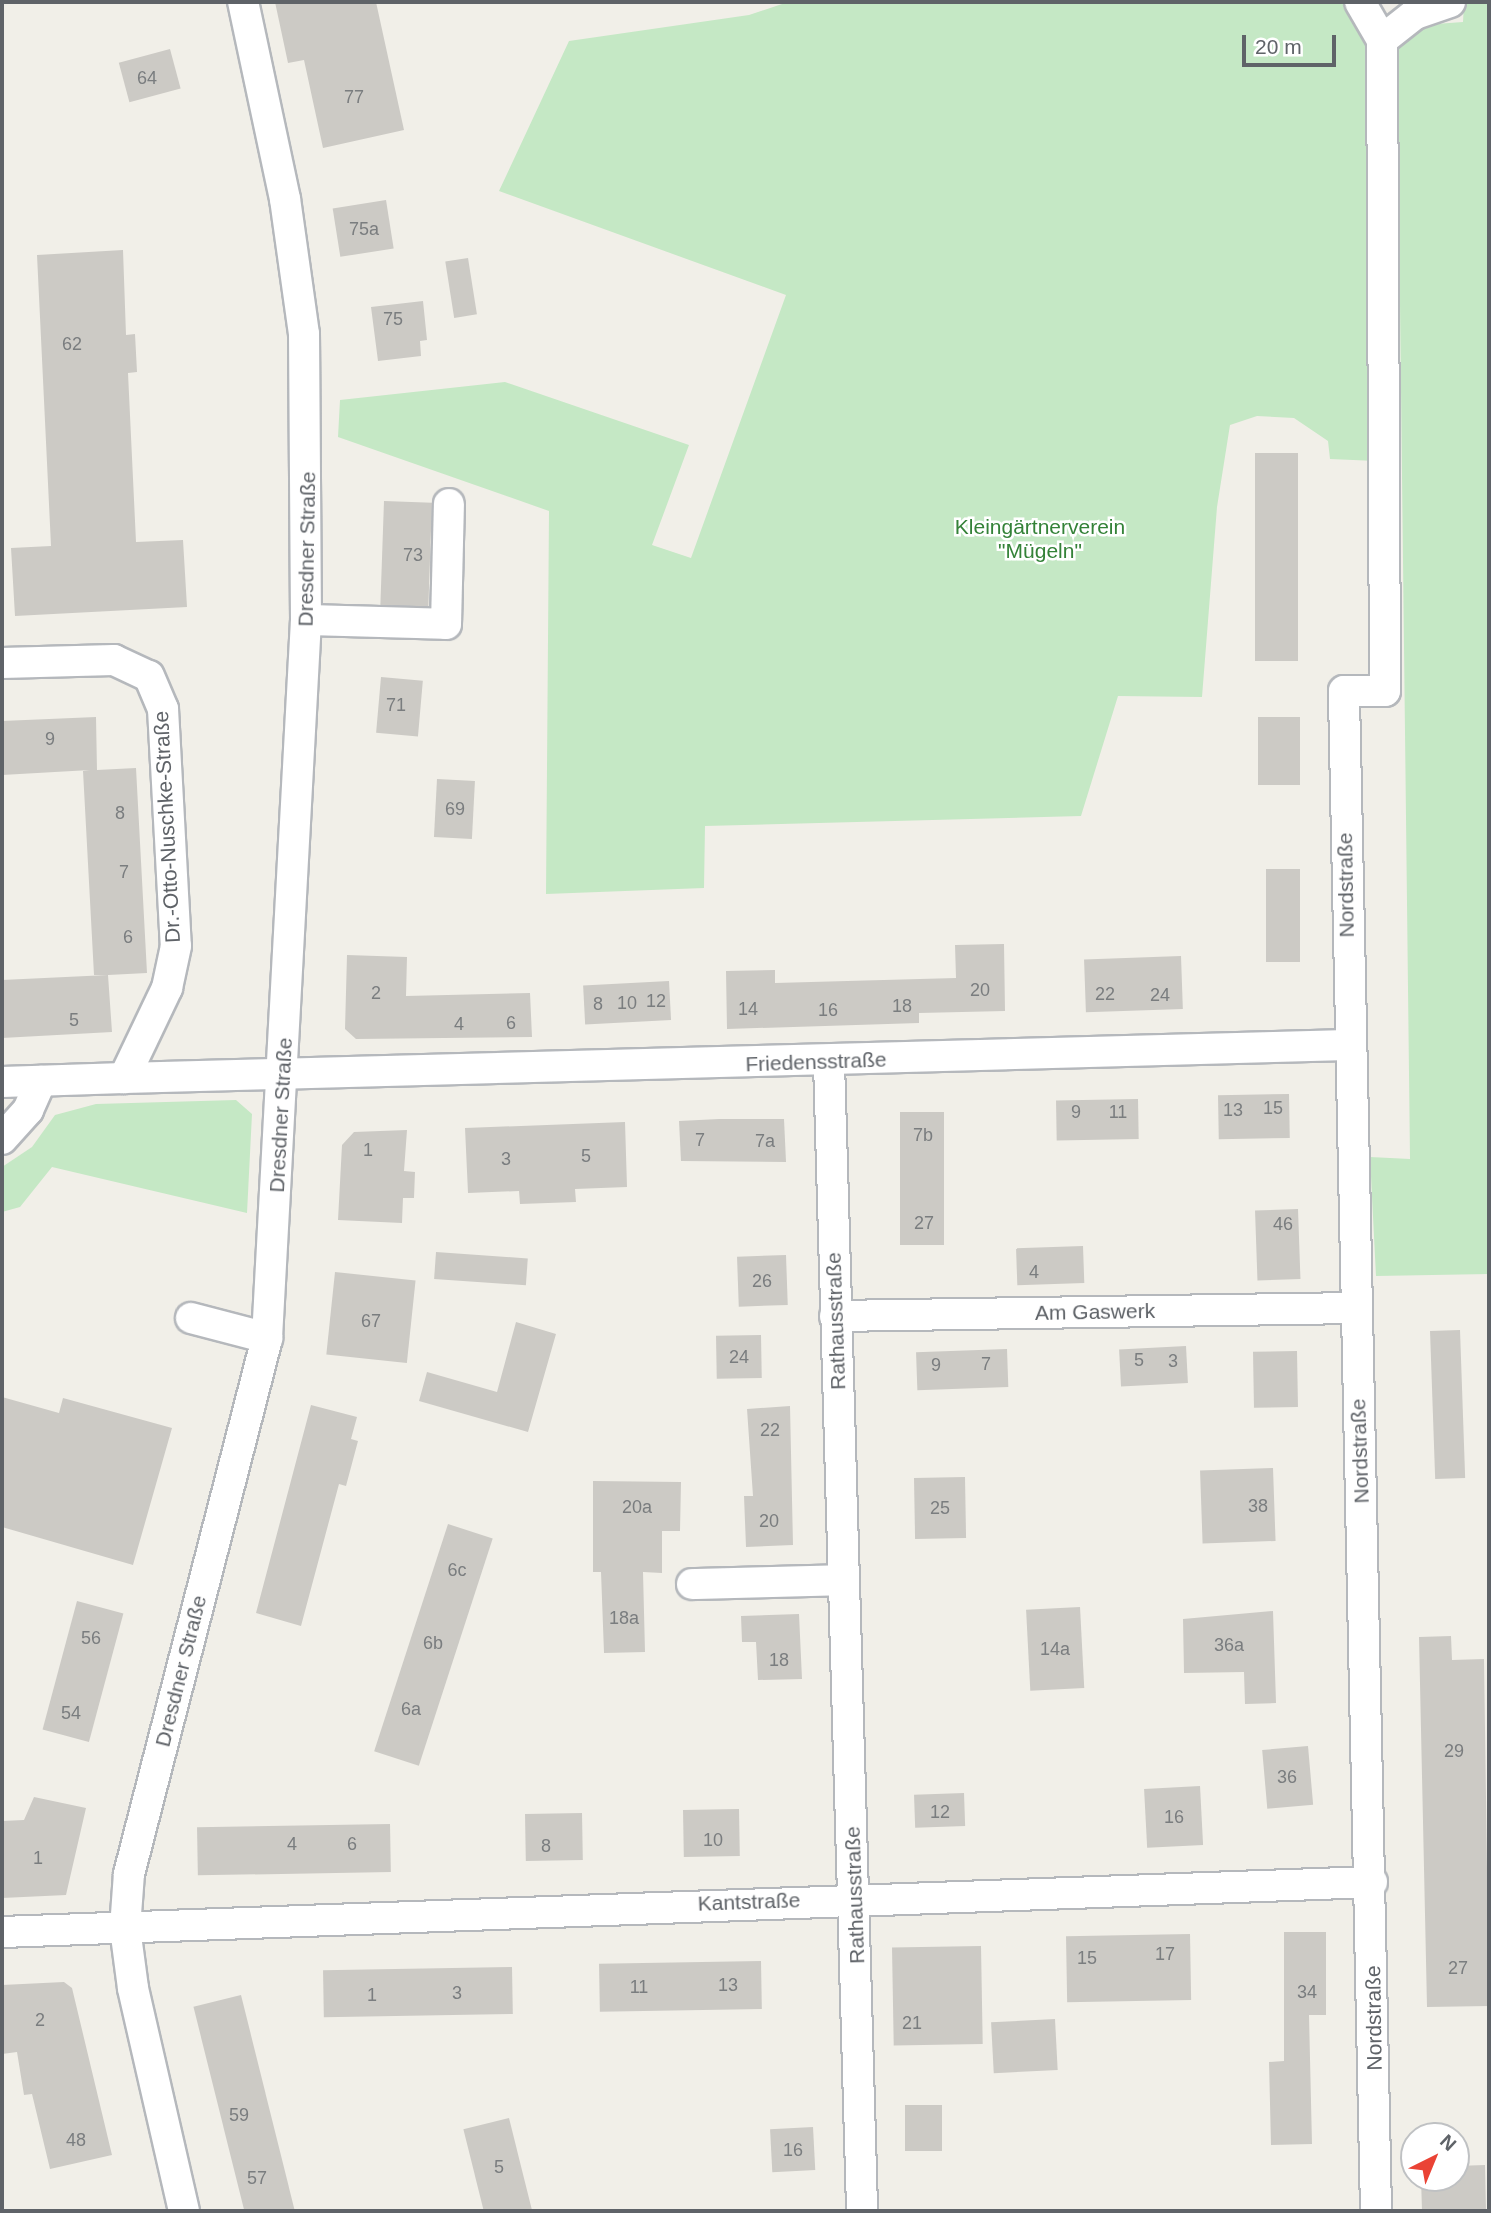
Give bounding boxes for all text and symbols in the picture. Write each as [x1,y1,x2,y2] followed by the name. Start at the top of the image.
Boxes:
[1246,21,1340,65] scale bar
[1255,35,1302,58] text: 20 m
[137,67,157,89] house number: 64
[344,86,364,108] house number: 77
[349,218,379,240] house number: 75a
[383,308,403,330] house number: 75
[62,333,82,355] house number: 62
[293,471,321,627] street label: Dresdner Straße
[955,514,1125,564] park label: Kleingärtnerverein "Mügeln"
[403,544,423,566] house number: 73
[386,694,406,716] house number: 71
[148,710,186,944] street label: Dr.-Otto-Nuschke-Straße
[45,728,55,750] house number: 9
[445,798,465,820] house number: 69
[115,802,125,824] house number: 8
[1332,832,1360,938] street label: Nordstraße
[119,861,129,883] house number: 7
[123,926,133,948] house number: 6
[970,979,990,1001] house number: 20
[371,982,381,1004] house number: 2
[1095,983,1115,1005] house number: 22
[1150,984,1170,1006] house number: 24
[646,990,666,1012] house number: 12
[617,992,637,1014] house number: 10
[593,993,603,1015] house number: 8
[892,995,912,1017] house number: 18
[738,998,758,1020] house number: 14
[818,999,838,1021] house number: 16
[69,1009,79,1031] house number: 5
[506,1012,516,1034] house number: 6
[454,1013,464,1035] house number: 4
[264,1037,298,1193] street label: Dresdner Straße
[745,1047,887,1077] street label: Friedensstraße
[1263,1097,1283,1119] house number: 15
[1223,1099,1243,1121] house number: 13
[1071,1101,1081,1123] house number: 9
[1109,1101,1127,1123] house number: 11
[913,1124,933,1146] house number: 7b
[695,1129,705,1151] house number: 7
[755,1130,775,1152] house number: 7a
[363,1139,373,1161] house number: 1
[581,1145,591,1167] house number: 5
[501,1148,511,1170] house number: 3
[914,1212,934,1234] house number: 27
[1273,1213,1293,1235] house number: 46
[821,1252,851,1390] street label: Rathausstraße
[1029,1261,1039,1283] house number: 4
[752,1270,772,1292] house number: 26
[1035,1298,1155,1326] street label: Am Gaswerk
[361,1310,381,1332] house number: 67
[729,1346,749,1368] house number: 24
[1134,1349,1144,1371] house number: 5
[1168,1350,1178,1372] house number: 3
[981,1353,991,1375] house number: 7
[931,1354,941,1376] house number: 9
[1346,1398,1374,1504] street label: Nordstraße
[760,1419,780,1441] house number: 22
[1248,1495,1268,1517] house number: 38
[622,1496,652,1518] house number: 20a
[930,1497,950,1519] house number: 25
[759,1510,779,1532] house number: 20
[447,1559,467,1581] house number: 6c
[150,1593,212,1749] street label: Dresdner Straße
[609,1607,639,1629] house number: 18a
[81,1627,101,1649] house number: 56
[423,1632,443,1654] house number: 6b
[1214,1634,1244,1656] house number: 36a
[1040,1638,1070,1660] house number: 14a
[769,1649,789,1671] house number: 18
[401,1698,421,1720] house number: 6a
[61,1702,81,1724] house number: 54
[1444,1740,1464,1762] house number: 29
[1277,1766,1297,1788] house number: 36
[930,1801,950,1823] house number: 12
[1164,1806,1184,1828] house number: 16
[840,1826,870,1964] street label: Rathausstraße
[703,1829,723,1851] house number: 10
[287,1833,297,1855] house number: 4
[347,1833,357,1855] house number: 6
[541,1835,551,1857] house number: 8
[33,1847,43,1869] house number: 1
[697,1888,801,1916] street label: Kantstraße
[1155,1943,1175,1965] house number: 17
[1077,1947,1097,1969] house number: 15
[1448,1957,1468,1979] house number: 27
[1360,1965,1388,2071] street label: Nordstraße
[718,1974,738,1996] house number: 13
[630,1976,648,1998] house number: 11
[1297,1981,1317,2003] house number: 34
[452,1982,462,2004] house number: 3
[367,1984,377,2006] house number: 1
[35,2009,45,2031] house number: 2
[902,2012,922,2034] house number: 21
[229,2104,249,2126] house number: 59
[1400,2122,1470,2192] north arrow
[66,2129,86,2151] house number: 48
[1436,2130,1460,2155] text: N
[783,2139,803,2161] house number: 16
[494,2156,504,2178] house number: 5
[247,2167,267,2189] house number: 57

